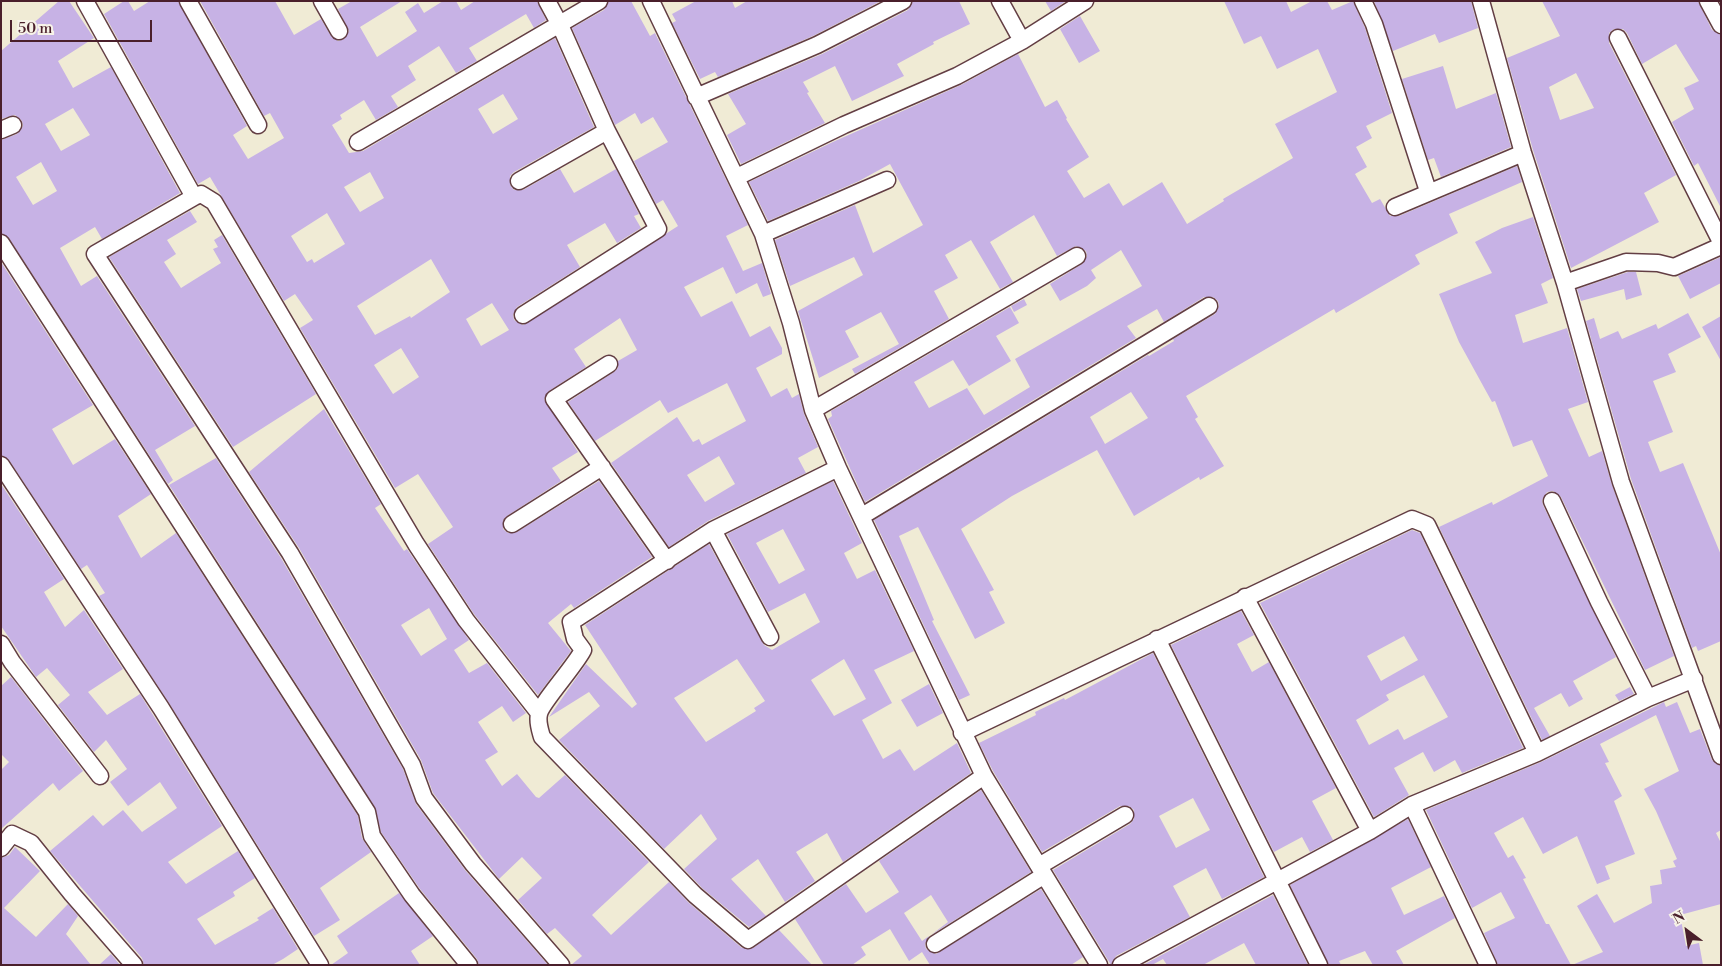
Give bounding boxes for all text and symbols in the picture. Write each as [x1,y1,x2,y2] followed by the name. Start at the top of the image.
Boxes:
[12,10,155,42] scale bar
[18,19,52,38] text: 50 m
[1662,906,1712,956] north arrow
[1670,908,1689,929] text: N

